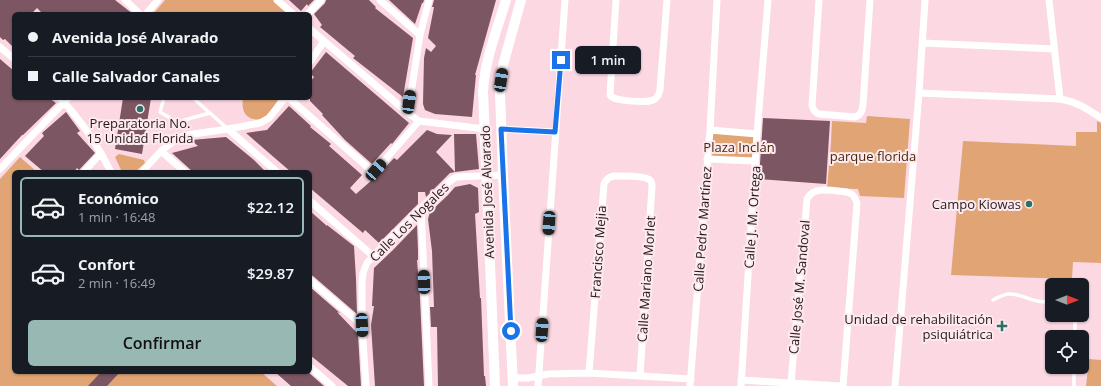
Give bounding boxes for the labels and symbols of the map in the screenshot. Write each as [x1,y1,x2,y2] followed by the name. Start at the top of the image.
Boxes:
[575,46,641,74] callout: 1 min
[552,51,570,69] route end
[493,67,509,93] car
[401,89,417,115] car
[135,104,145,114] marker: Preparatoria No. 15 Unidad Florida
[86,114,194,147] place label: Preparatoria No. 15 Unidad Florida
[476,125,498,259] street label: Avenida José Alvarado
[703,138,775,156] park label: Plaza Inclán
[830,147,916,165] park label: parque florida
[364,157,388,183] car
[739,165,765,269] street label: Calle J. M. Ortega
[689,166,715,292] street label: Calle Pedro Martínez
[365,178,453,266] street label: Calle Los Nogales
[932,195,1021,213] place label: Campo Kiowas
[1024,199,1034,209] marker: Campo Kiowas
[586,205,610,299] street label: Francisco Mejia
[542,211,556,235] car
[633,215,659,343] street label: Calle Mariano Morlet
[784,219,814,355] street label: Calle José M. Sandoval
[418,270,430,294] car
[1045,278,1089,322] north arrow
[844,310,993,343] place label: Unidad de rehabilitación psiquiátrica
[355,313,369,337] car
[535,318,549,342] car
[996,320,1008,332] marker: Unidad de rehabilitación psiquiátrica
[502,322,520,340] route start

